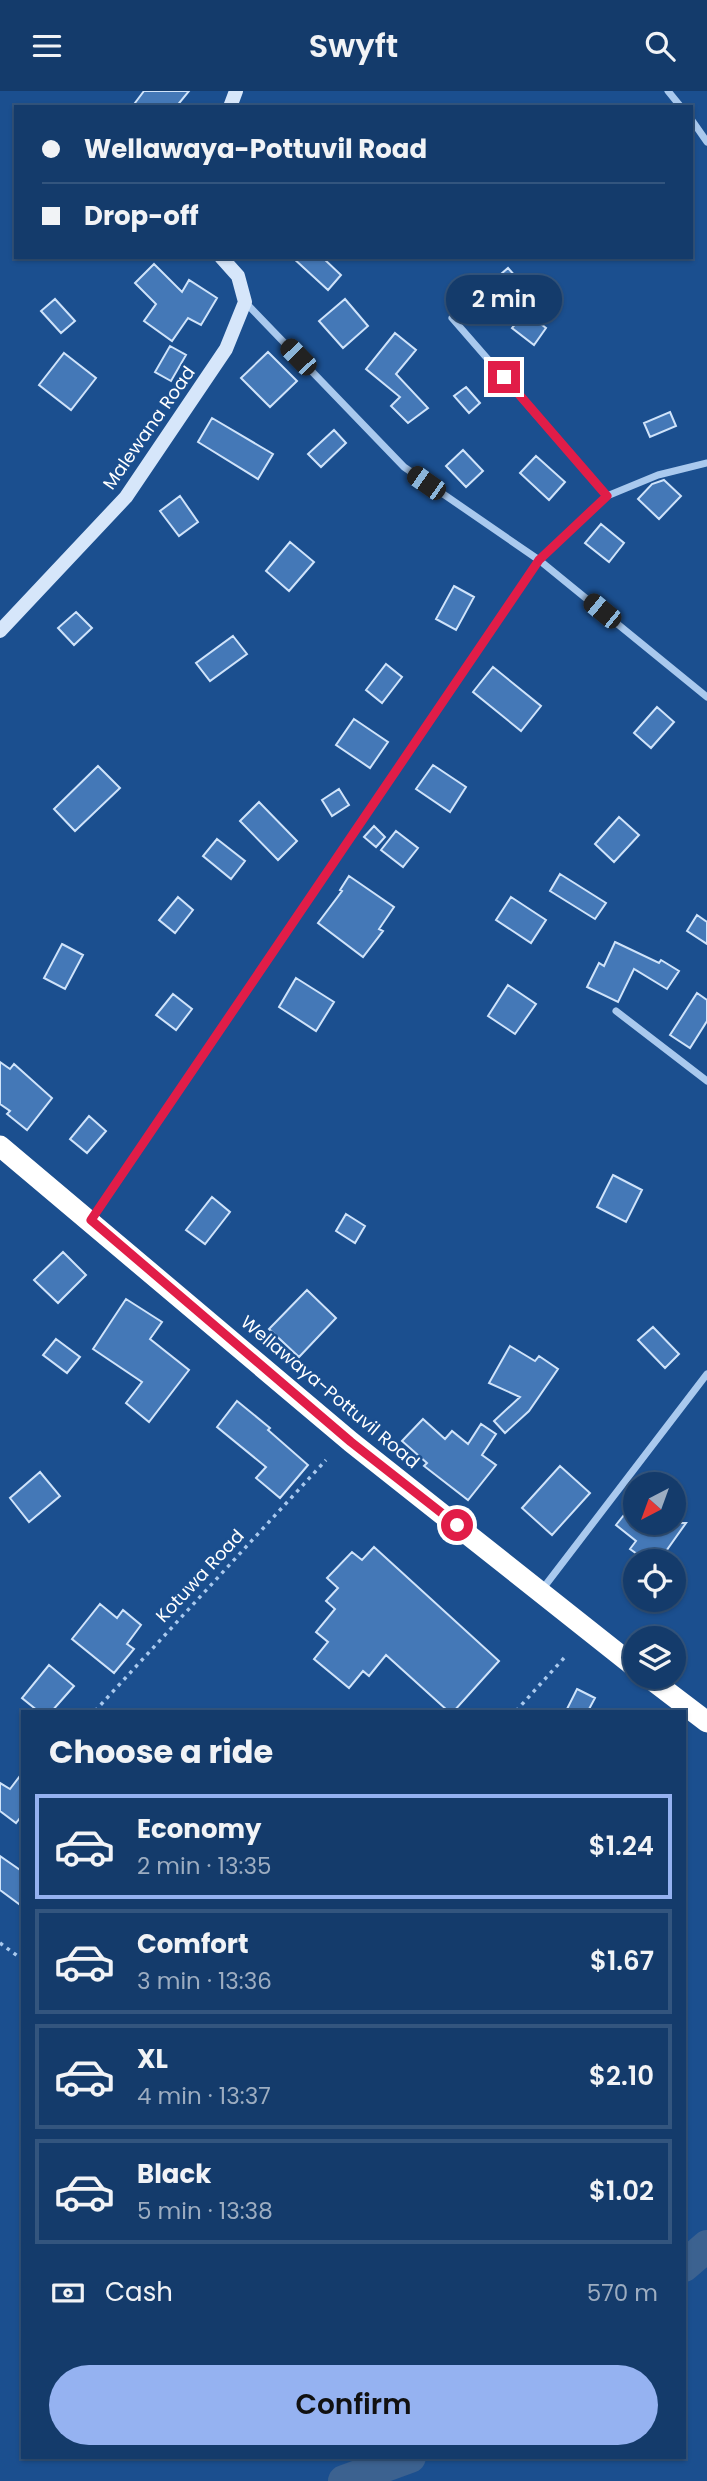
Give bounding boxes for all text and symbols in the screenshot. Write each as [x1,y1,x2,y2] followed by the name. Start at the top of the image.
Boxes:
[309,23,398,68] text: Swyft
[28,27,66,65] icon: menu
[641,27,679,65] icon: search
[84,131,427,167] text: Wellawaya-Pottuvil Road
[84,198,199,234] text: Drop-off
[446,275,562,324] callout: 2 min
[472,283,536,315] text: 2 min
[276,335,321,379] car
[97,361,201,494] street label: Malewana Road
[488,361,520,393] route end
[403,462,450,504] car
[580,590,625,632] car
[236,1309,425,1474] street label: Wellawaya-Pottuvil Road
[623,1472,686,1535] north arrow
[623,1472,686,1689] map controls
[441,1509,473,1541] route start
[150,1524,249,1628] street label: Kotuwa Road
[623,1549,686,1612] button: locate
[623,1626,686,1689] button: layers
[49,1729,273,1774] text: Choose a ride
[137,1811,261,1847] text: Economy
[53,1815,116,1878] icon: car
[589,1828,654,1864] text: $1.24
[137,1850,271,1882] text: 2 min · 13:35
[137,1926,249,1962] text: Comfort
[53,1930,116,1993] icon: car
[590,1943,654,1979] text: $1.67
[137,1965,272,1997] text: 3 min · 13:36
[137,2041,168,2077] text: XL
[53,2045,116,2108] icon: car
[589,2058,654,2094] text: $2.10
[137,2080,271,2112] text: 4 min · 13:37
[137,2156,211,2192] text: Black
[53,2160,116,2223] icon: car
[589,2173,654,2209] text: $1.02
[137,2195,273,2227] text: 5 min · 13:38
[49,2274,87,2312] icon: cash
[105,2274,173,2310] text: Cash
[587,2277,658,2309] text: 570 m
[49,2365,658,2445] button: Confirm

